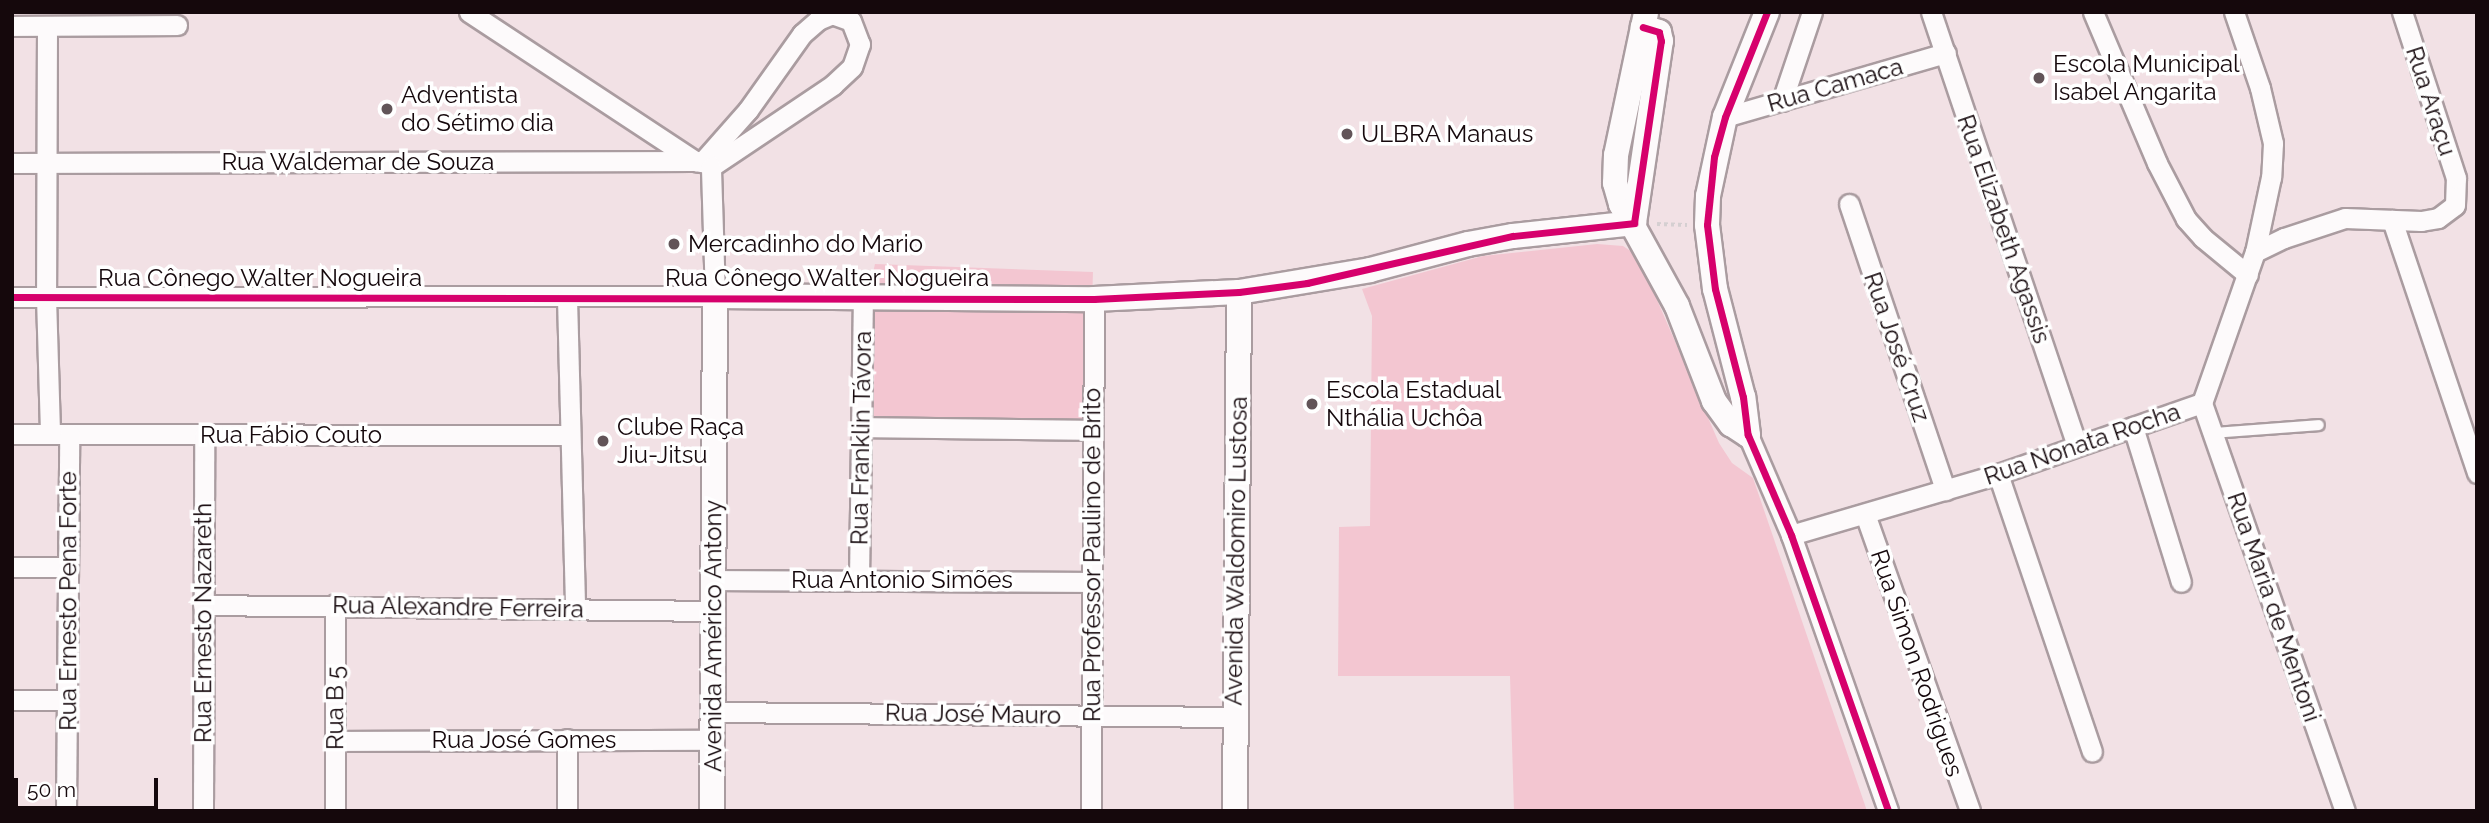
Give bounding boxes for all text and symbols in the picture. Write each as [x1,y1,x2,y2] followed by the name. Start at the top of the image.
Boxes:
[2400,42,2462,160] street label: Rua Araçu
[2053,50,2240,106] place label: Escola Municipal Isabel Angarita
[1764,52,1906,118] street label: Rua Camaca
[2031,70,2047,86] marker: Escola Municipal Isabel Angarita
[401,81,554,137] place label: Adventista do Sétimo dia
[379,101,395,117] marker: Adventista do Sétimo dia
[1951,110,2057,348] street label: Rua Elizabeth Agassis
[1361,120,1534,148] place label: ULBRA Manaus
[1339,126,1355,142] marker: ULBRA Manaus
[221,148,495,176] street label: Rua Waldemar de Souza
[688,230,923,258] place label: Mercadinho do Mario
[666,236,682,252] marker: Mercadinho do Mario
[97,264,423,292] street label: Rua Cônego Walter Nogueira
[664,264,990,292] street label: Rua Cônego Walter Nogueira
[1858,268,1936,426] street label: Rua José Cruz
[845,330,877,546] street label: Rua Franklin Távora
[1326,376,1501,432] place label: Escola Estadual Nthália Uchôa
[1078,388,1106,722] street label: Rua Professor Paulino de Brito
[1219,396,1253,706] street label: Avenida Waldomiro Lustosa
[1304,396,1320,412] marker: Escola Estadual Nthália Uchôa
[1980,397,2184,491] street label: Rua Nonata Rocha
[617,413,744,469] place label: Clube Raça Jiu-Jitsu
[200,421,382,449] street label: Rua Fábio Couto
[595,433,611,449] marker: Clube Raça Jiu-Jitsu
[54,471,82,731] street label: Rua Ernesto Pena Forte
[2221,488,2327,726] street label: Rua Maria de Mentoni
[699,499,727,773] street label: Avenida Américo Antony
[189,503,217,743] street label: Rua Ernesto Nazareth
[1865,546,1969,780] street label: Rua Simon Rodrigues
[791,566,1013,594] street label: Rua Antonio Simões
[332,590,584,624] street label: Rua Alexandre Ferreira
[321,666,349,750] street label: Rua B 5
[884,698,1062,730] street label: Rua José Mauro
[431,726,617,754] street label: Rua José Gomes
[18,764,161,808] scale bar
[27,777,76,802] text: 50 m

